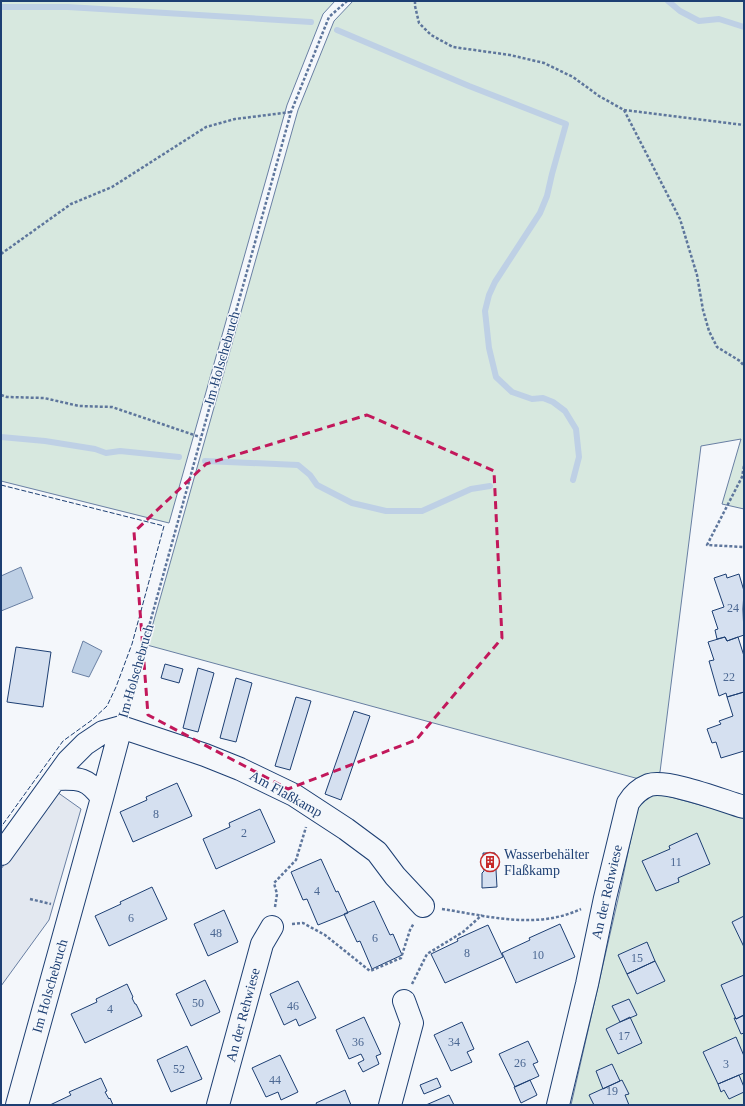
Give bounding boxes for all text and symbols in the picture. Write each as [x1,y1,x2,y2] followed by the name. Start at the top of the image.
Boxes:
[201,309,243,407] street label: Im Holschebruch
[727,601,739,615] house number: 24
[115,622,157,720] street label: Im Holschebruch
[723,670,735,684] house number: 22
[247,768,325,820] street label: Am Flaßkamp
[153,807,159,821] house number: 8
[241,826,247,840] house number: 2
[589,843,625,941] street label: An der Rehwiese
[504,847,590,878] place label: Wasserbehälter Flaßkamp
[479,851,501,873] building icon: Wasserbehälter Flaßkamp
[670,855,682,869] house number: 11
[314,884,320,898] house number: 4
[128,911,134,925] house number: 6
[210,926,222,940] house number: 48
[372,931,378,945] house number: 6
[29,937,71,1035] street label: Im Holschebruch
[464,946,470,960] house number: 8
[532,948,544,962] house number: 10
[631,951,643,965] house number: 15
[223,966,263,1064] street label: An der Rehwiese
[192,996,204,1010] house number: 50
[287,999,299,1013] house number: 46
[107,1002,113,1016] house number: 4
[618,1029,630,1043] house number: 17
[352,1035,364,1049] house number: 36
[448,1035,460,1049] house number: 34
[514,1056,526,1070] house number: 26
[723,1057,729,1071] house number: 3
[173,1062,185,1076] house number: 52
[269,1073,281,1087] house number: 44
[606,1084,618,1098] house number: 19

